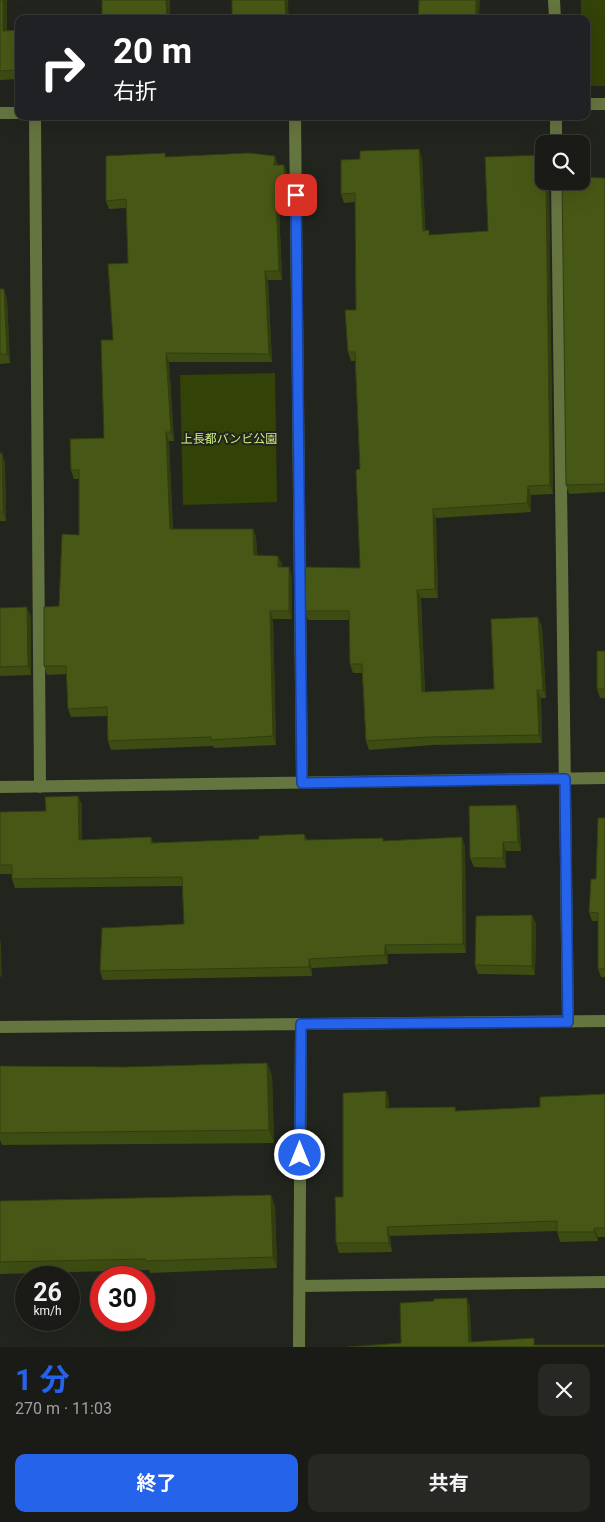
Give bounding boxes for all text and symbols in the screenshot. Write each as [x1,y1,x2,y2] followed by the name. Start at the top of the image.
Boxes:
[113,31,192,72] text: 20 m
[30,35,95,100] icon: right
[113,79,157,104] text: 右折
[535,135,590,190] map controls
[535,135,590,190] button: search
[275,174,317,216] pin
[282,181,310,209] icon: arrive
[181,432,277,446] park label: 上長都バンビ公園
[273,1128,325,1180] position arrow
[90,1266,155,1331] speed limit sign: 30
[33,1278,62,1307] text: 26
[33,1304,62,1318] text: km/h
[15,1362,70,1397] text: 1 分
[538,1364,590,1416] button: close
[15,1399,112,1418] text: 270 m · 11:03
[15,1454,298,1512] button: 終了
[308,1454,590,1512] button: 共有

